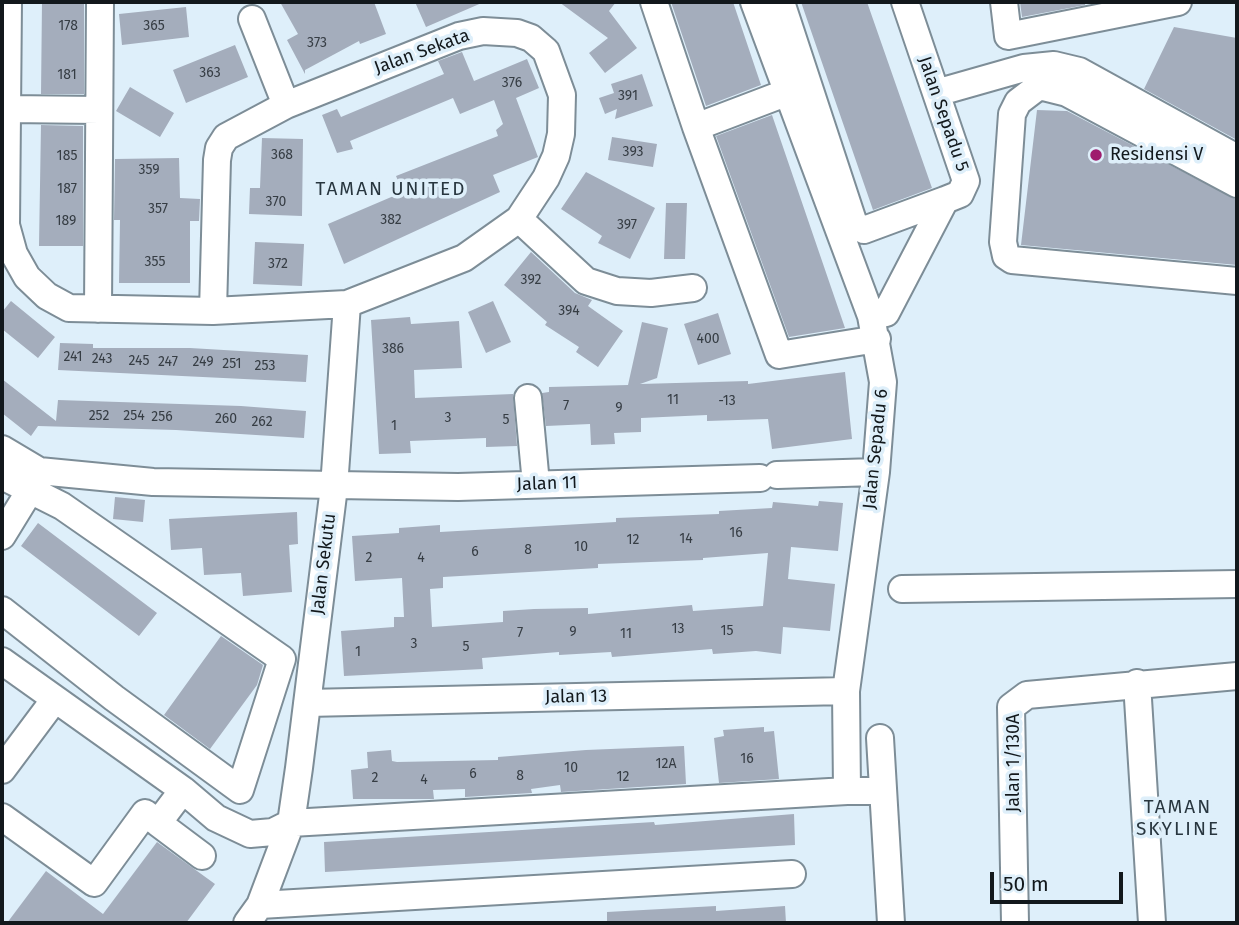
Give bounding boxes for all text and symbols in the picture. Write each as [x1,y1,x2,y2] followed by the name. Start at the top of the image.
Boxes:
[58,18,78,34] house number: 178
[143,18,165,34] house number: 365
[371,25,473,79] street label: Jalan Sekata
[307,35,327,51] house number: 373
[913,54,973,174] street label: Jalan Sepadu 5
[199,65,221,81] house number: 363
[57,67,77,83] house number: 181
[502,75,522,91] house number: 376
[618,88,638,104] house number: 391
[623,144,643,160] house number: 393
[1110,144,1203,166] place label: Residensi V
[271,147,293,163] house number: 368
[1088,147,1104,163] marker: Residensi V
[57,148,77,164] house number: 185
[138,162,160,178] house number: 359
[317,179,465,201] district label: TAMAN UNITED
[57,181,77,197] house number: 187
[266,194,286,210] house number: 370
[148,201,168,217] house number: 357
[380,212,402,228] house number: 382
[56,213,76,229] house number: 189
[617,217,637,233] house number: 397
[145,254,165,270] house number: 355
[268,256,288,272] house number: 372
[521,272,541,288] house number: 392
[558,303,580,319] house number: 394
[696,331,720,347] house number: 400
[382,341,404,357] house number: 386
[63,349,83,365] house number: 241
[92,351,112,367] house number: 243
[129,353,149,369] house number: 245
[158,354,178,370] house number: 247
[192,354,214,370] house number: 249
[222,356,242,372] house number: 251
[255,358,275,374] house number: 253
[859,388,893,510] street label: Jalan Sepadu 6
[667,392,679,408] house number: 11
[718,393,736,409] house number: -13
[563,398,569,414] house number: 7
[615,400,623,416] house number: 9
[89,408,109,424] house number: 252
[123,408,145,424] house number: 254
[151,409,173,425] house number: 256
[445,410,451,426] house number: 3
[215,411,237,427] house number: 260
[502,412,510,428] house number: 5
[251,414,273,430] house number: 262
[391,418,397,434] house number: 1
[516,472,578,496] street label: Jalan 11
[307,512,341,616] street label: Jalan Sekutu
[729,525,743,541] house number: 16
[679,531,693,547] house number: 14
[627,532,639,548] house number: 12
[574,539,588,555] house number: 10
[524,542,532,558] house number: 8
[471,544,479,560] house number: 6
[366,550,372,566] house number: 2
[417,550,425,566] house number: 4
[671,621,685,637] house number: 13
[720,623,734,639] house number: 15
[569,624,577,640] house number: 9
[517,625,523,641] house number: 7
[620,626,632,642] house number: 11
[411,636,417,652] house number: 3
[462,639,470,655] house number: 5
[355,644,361,660] house number: 1
[545,686,607,708] street label: Jalan 13
[1003,714,1025,812] street label: Jalan 1/130A
[740,751,754,767] house number: 16
[655,756,677,772] house number: 12A
[564,760,578,776] house number: 10
[469,766,477,782] house number: 6
[516,768,524,784] house number: 8
[617,769,629,785] house number: 12
[372,770,378,786] house number: 2
[420,772,428,788] house number: 4
[1137,797,1219,841] district label: TAMAN SKYLINE
[994,858,1127,902] scale bar
[1003,871,1049,897] text: 50 m

